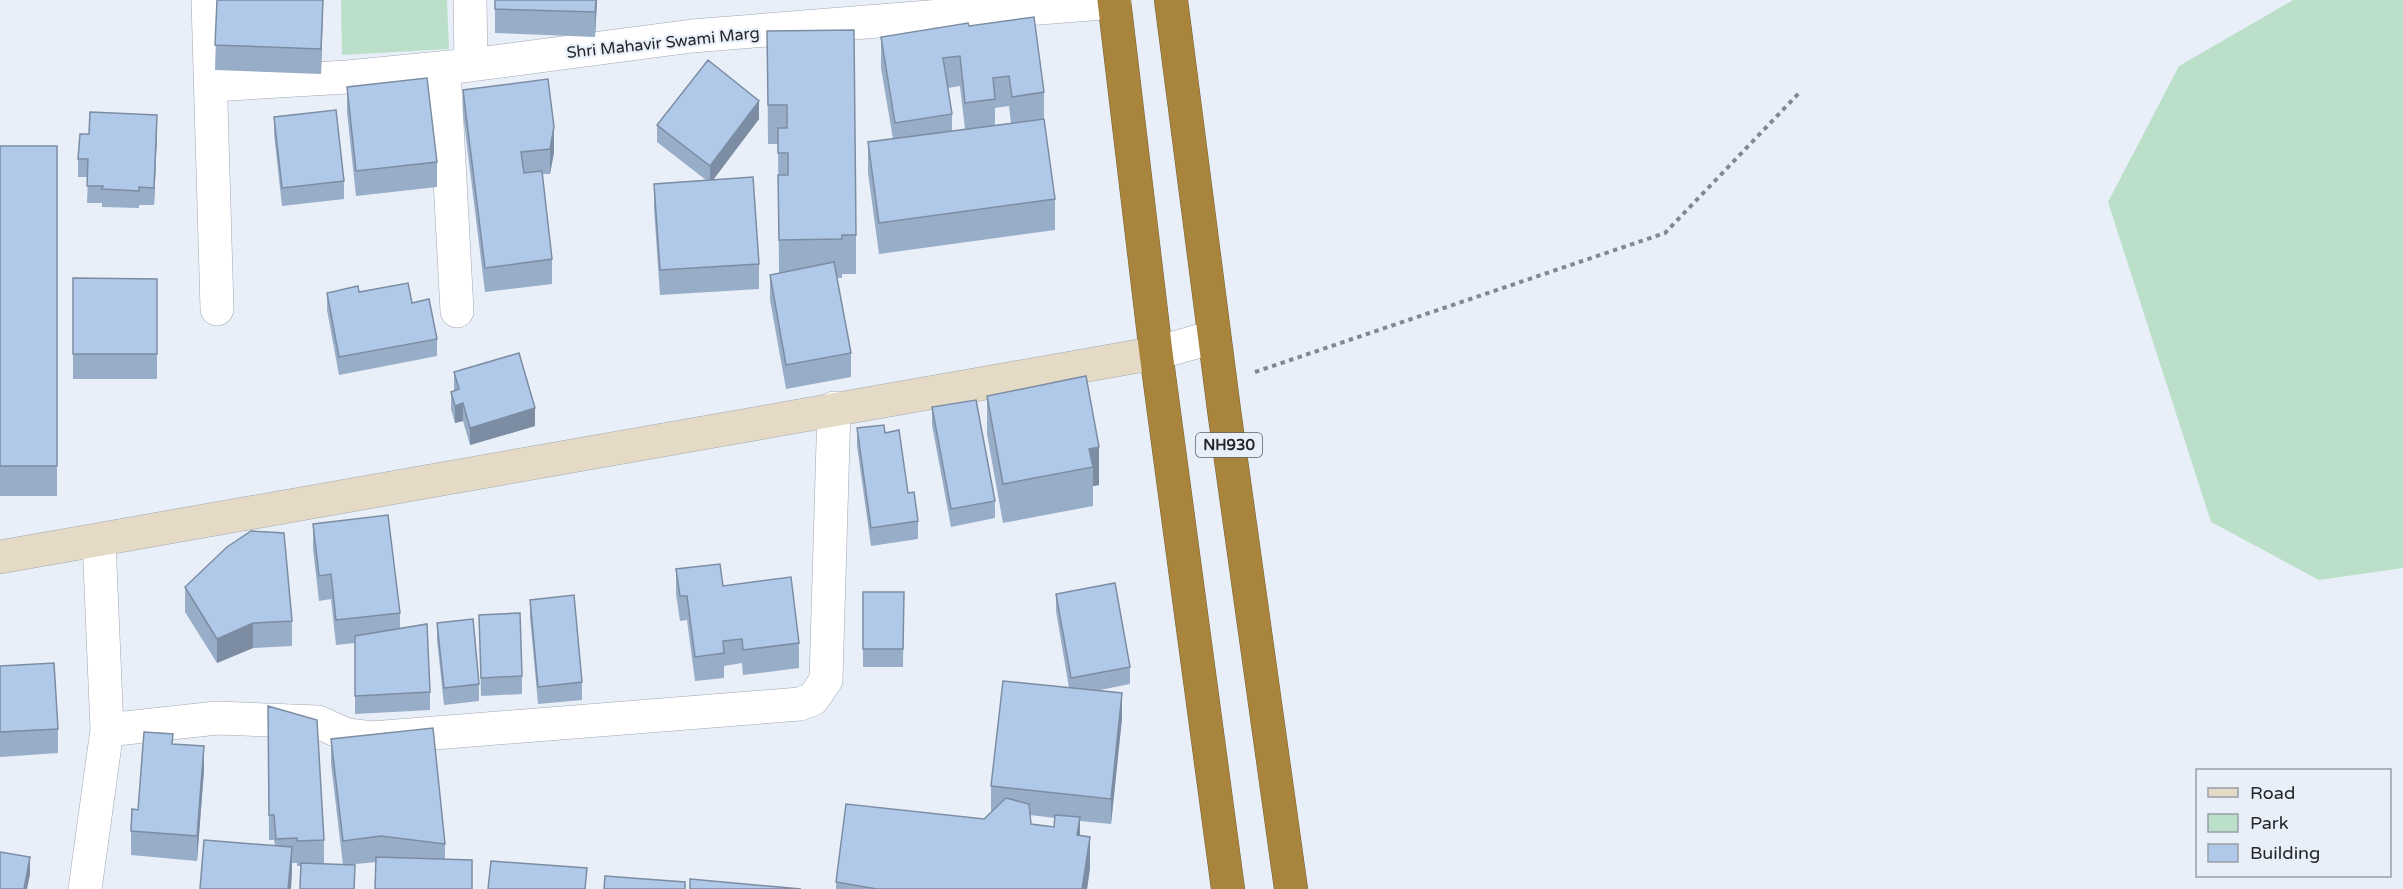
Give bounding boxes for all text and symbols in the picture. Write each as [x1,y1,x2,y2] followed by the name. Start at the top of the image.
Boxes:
[566,23,760,63] street label: Shri Mahavir Swami Marg
[1196,433,1262,457] road number: NH930
[2196,769,2391,877] legend
[2250,782,2295,804] text: Road
[2250,812,2289,834] text: Park
[2250,842,2320,864] text: Building

